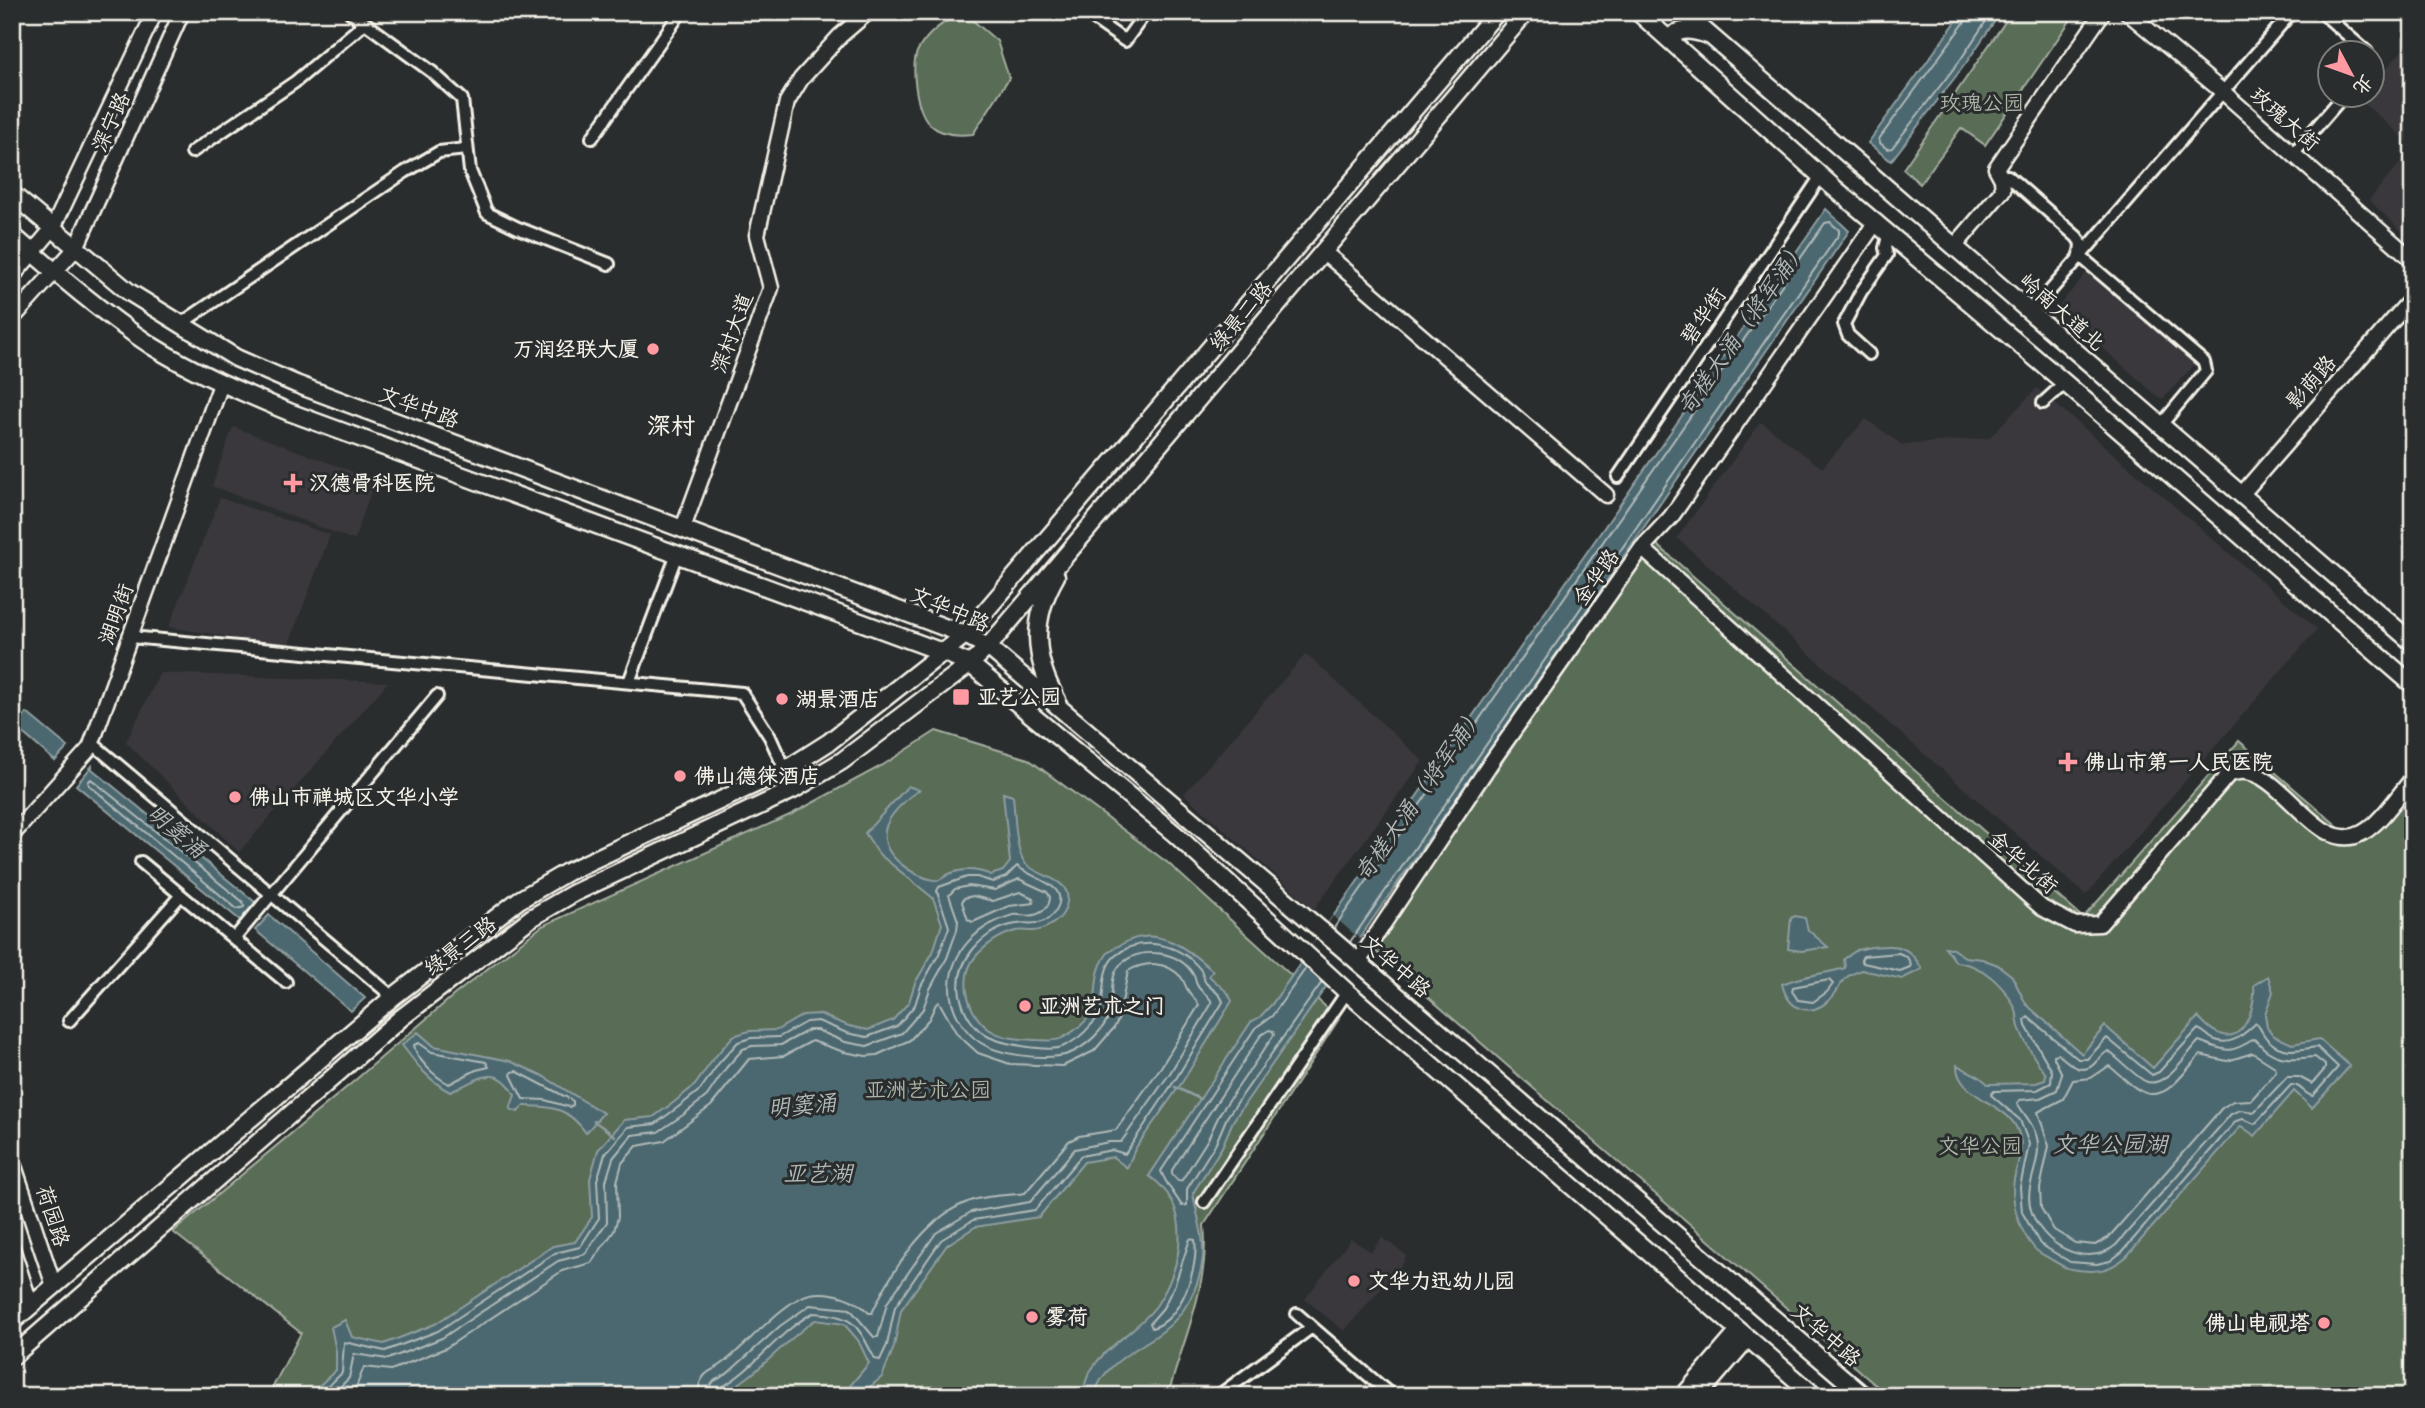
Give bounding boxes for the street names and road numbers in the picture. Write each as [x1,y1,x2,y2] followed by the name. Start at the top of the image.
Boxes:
[2245,82,2325,156] street label: 玫瑰大街
[87,88,136,156] street label: 深宁路
[2014,269,2109,356] street label: 岭南大道北
[1205,276,1278,357] street label: 绿景二路
[1675,283,1731,349] street label: 碧华街
[706,289,759,377] street label: 深村大道
[2281,350,2341,414] street label: 影荫路
[375,381,463,434] street label: 文华中路
[1568,544,1625,610] street label: 金华路
[94,580,139,648] street label: 湖明街
[906,582,993,637] street label: 文华中路
[1983,825,2063,899] street label: 金华北街
[419,911,501,982] street label: 绿景三路
[1356,929,1436,1003] street label: 文华中路
[31,1182,74,1250] street label: 荷园路
[1786,1298,1866,1372] street label: 文华中路

